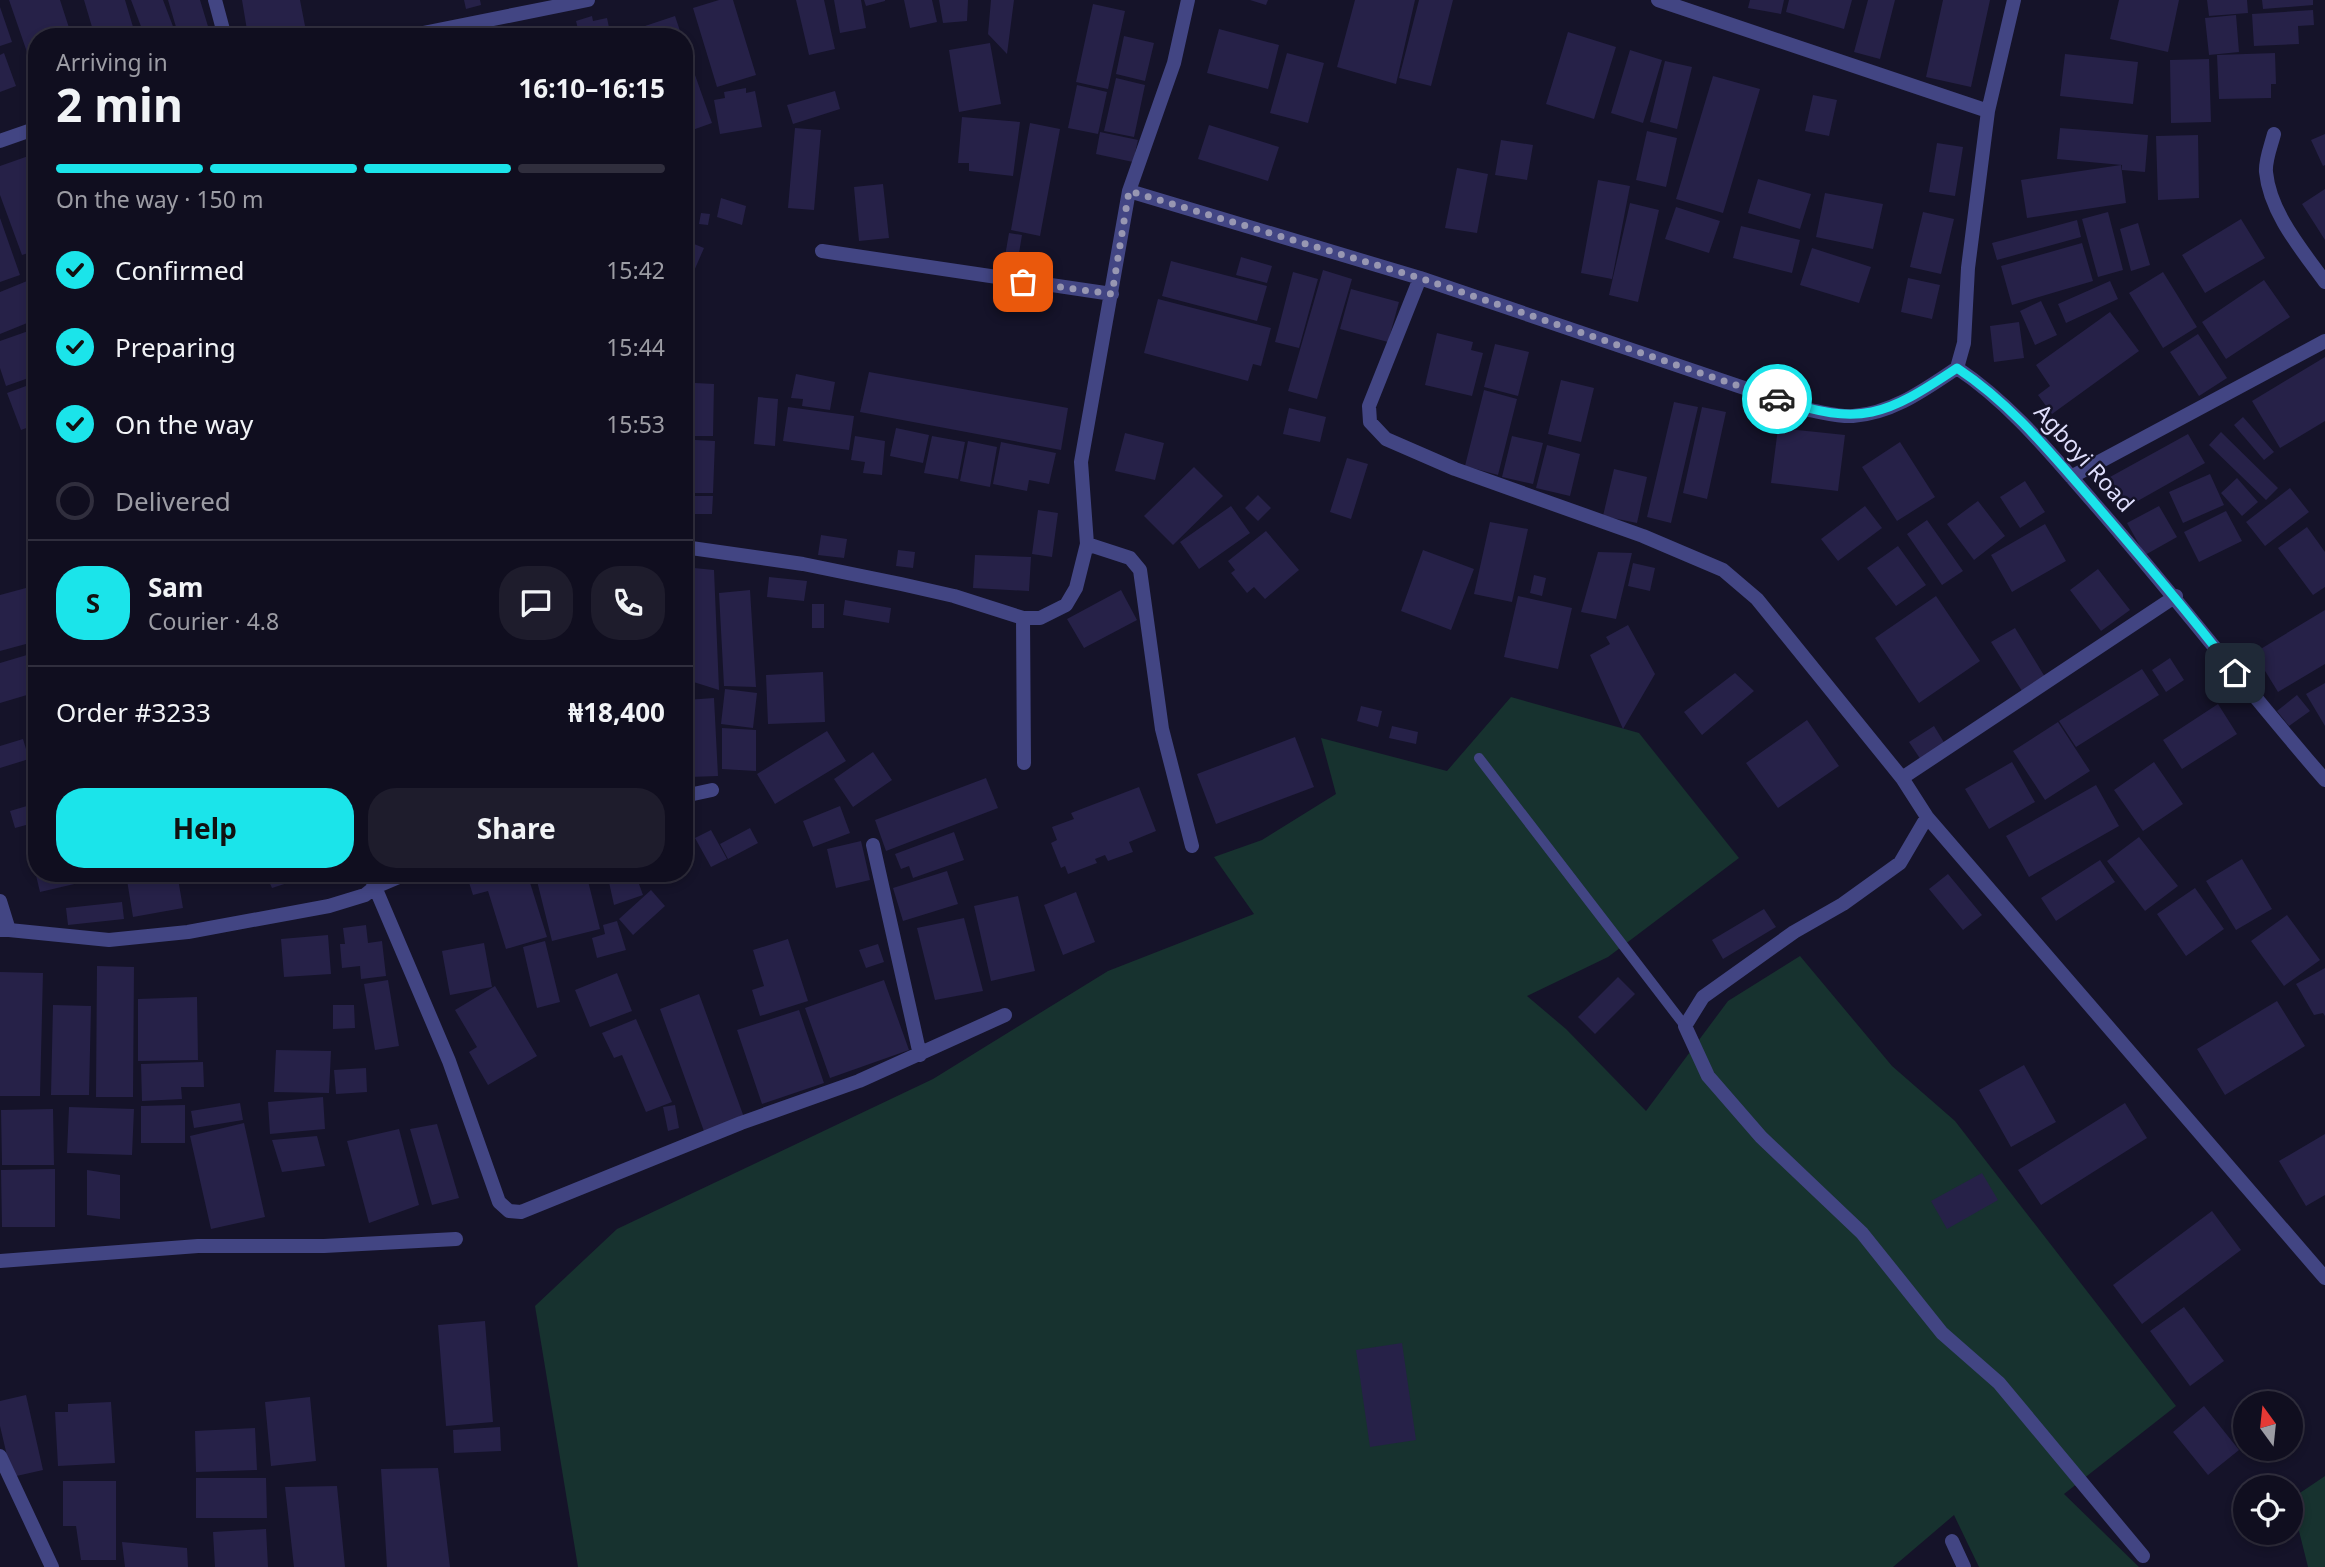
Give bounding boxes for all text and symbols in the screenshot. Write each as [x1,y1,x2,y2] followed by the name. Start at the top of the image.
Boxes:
[56,46,168,78] text: Arriving in
[518,70,665,106] text: 16:10–16:15
[56,73,183,135] text: 2 min
[56,183,263,215] text: On the way · 150 m
[56,251,94,289] icon: check
[115,252,245,288] text: Confirmed
[993,252,1053,312] pin
[606,254,665,286] text: 15:42
[1004,263,1042,301] icon: bag
[56,328,94,366] icon: check
[115,329,236,365] text: Preparing
[606,331,665,363] text: 15:44
[1742,364,1812,434] courier
[1758,380,1796,418] icon: car
[2028,396,2142,518] street label: Agboyi Road
[56,405,94,443] icon: check
[115,406,253,442] text: On the way
[606,408,665,440] text: 15:53
[115,483,231,519] text: Delivered
[499,566,573,640] button: chat
[591,566,665,640] button: phone
[148,569,203,605] text: Sam
[86,585,100,621] text: S
[148,605,279,637] text: Courier · 4.8
[2205,643,2265,703] pin
[2216,654,2254,692] icon: home
[56,694,211,730] text: Order #3233
[568,694,665,730] text: ₦18,400
[56,788,354,868] button: Help
[368,788,665,868] button: Share
[2233,1391,2303,1461] north arrow
[2233,1391,2303,1545] map controls
[2233,1475,2303,1545] button: locate

